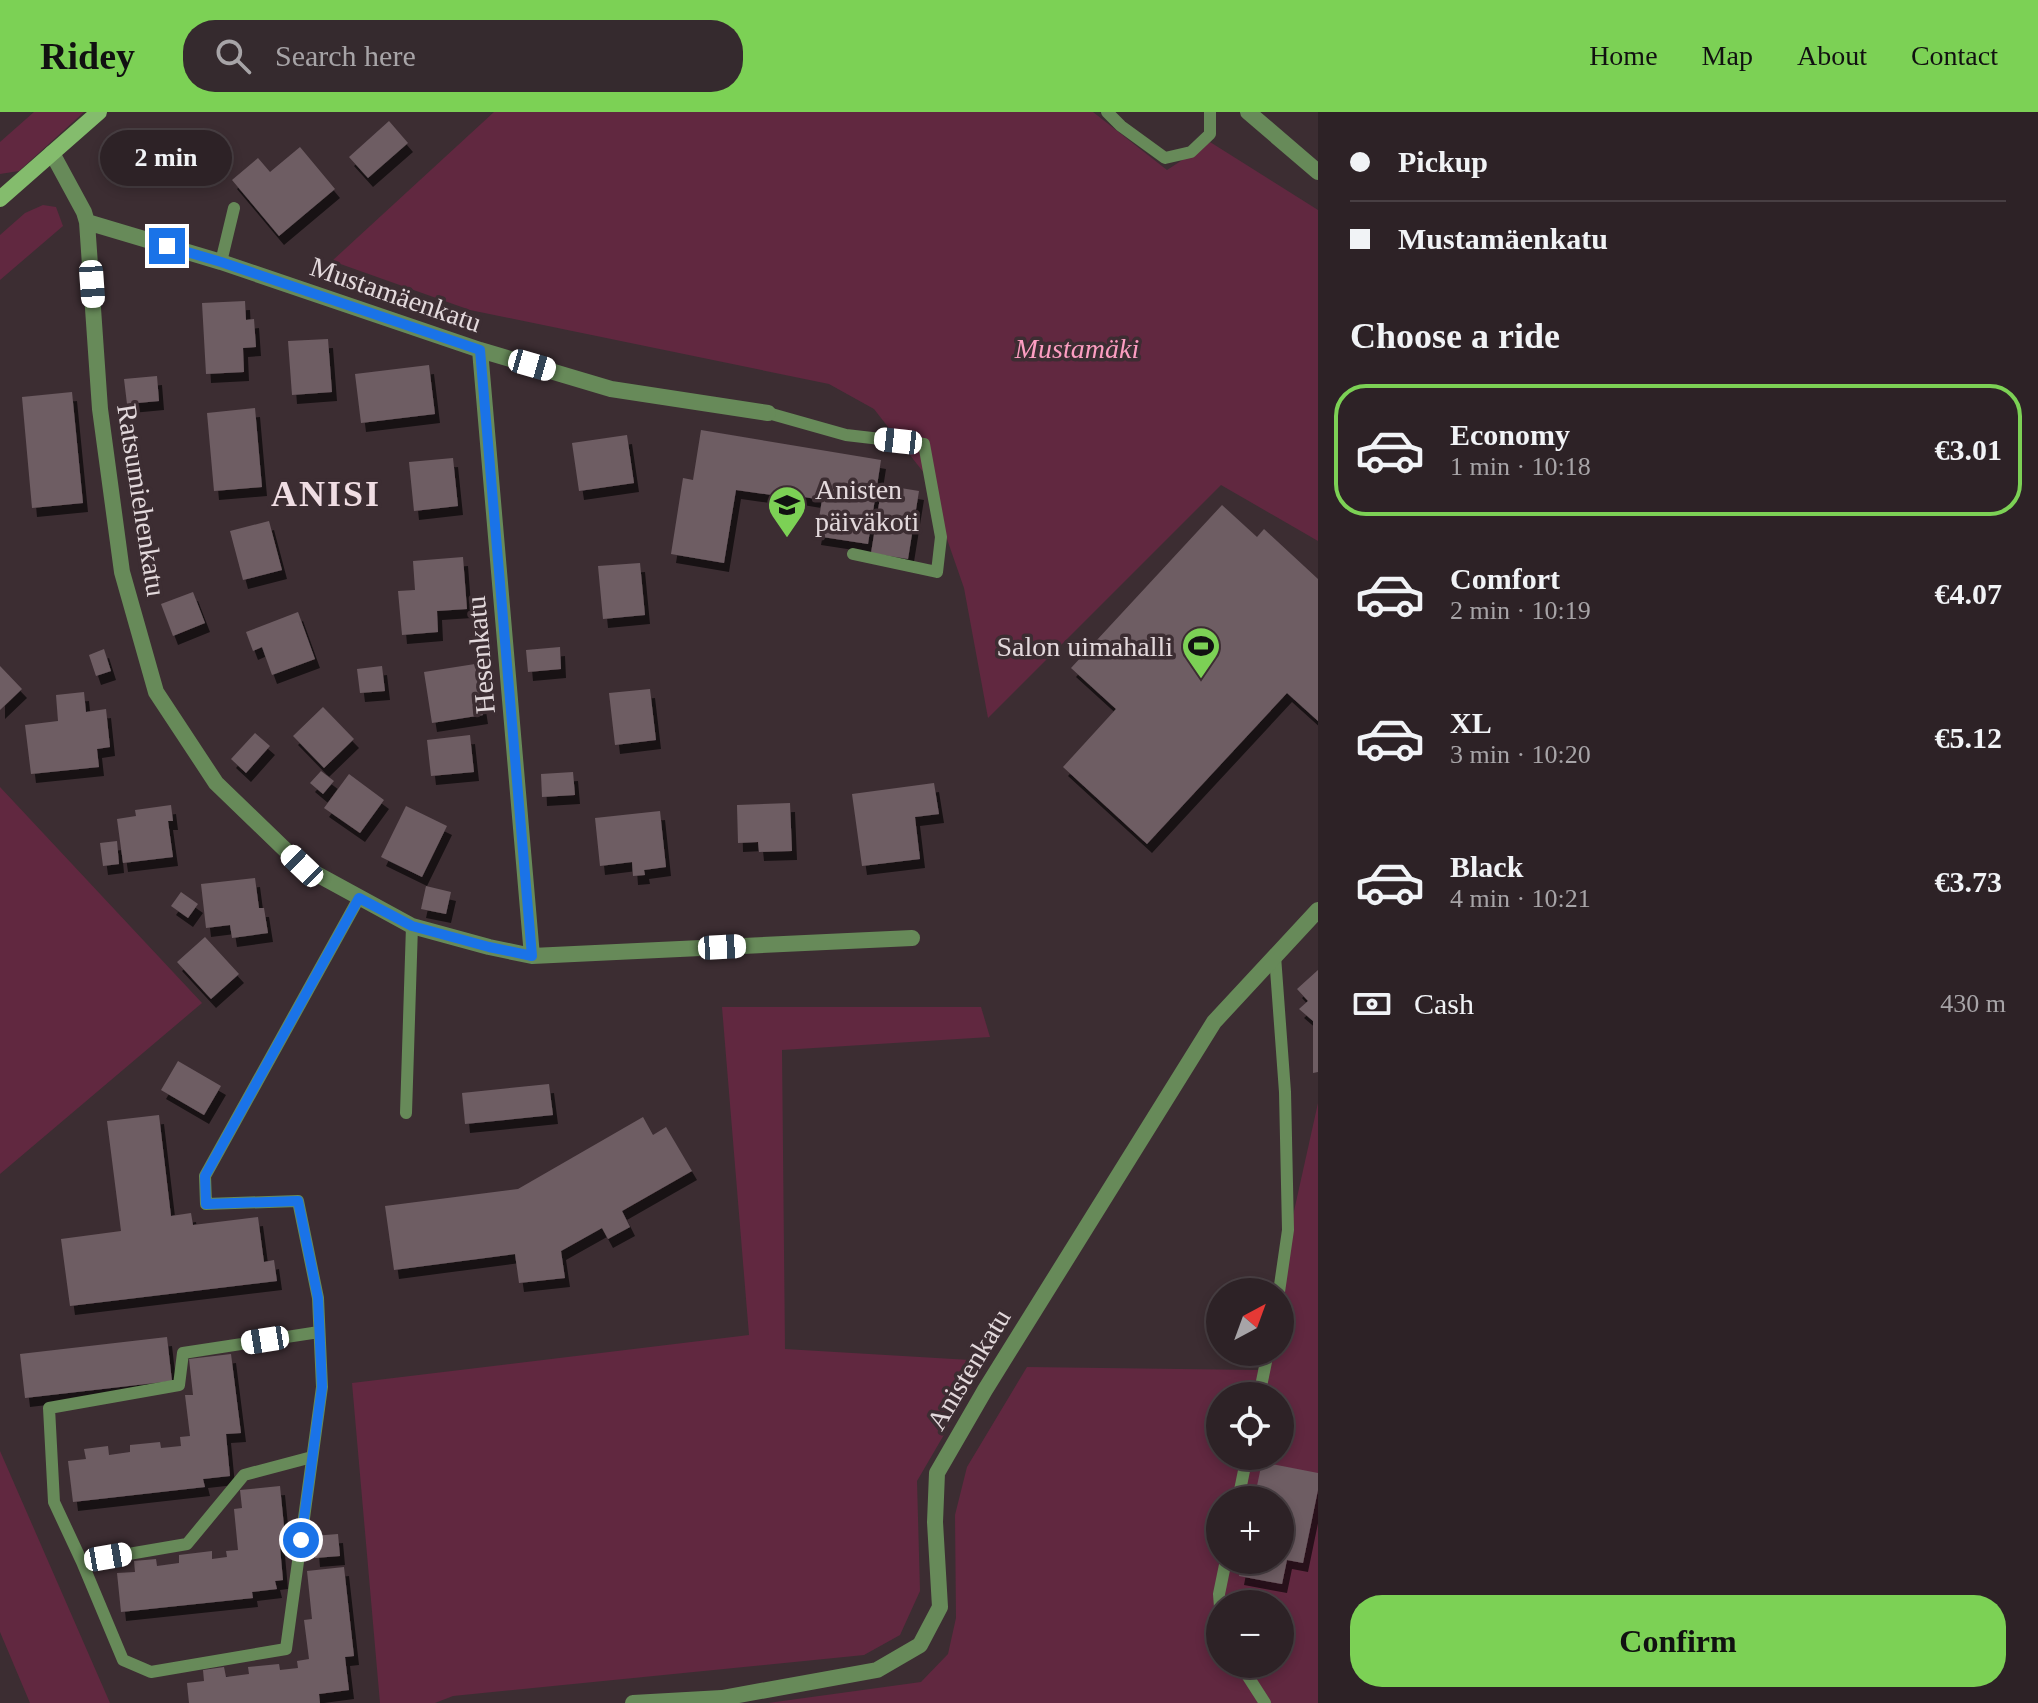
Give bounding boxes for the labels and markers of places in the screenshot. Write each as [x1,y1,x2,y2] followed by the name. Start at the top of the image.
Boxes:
[815,474,919,537] place label: Anisten päiväkoti
[766,484,808,539] school or university icon: Anisten päiväkoti
[1180,625,1222,680] sports icon: Salon uimahalli
[996,631,1173,662] place label: Salon uimahalli

